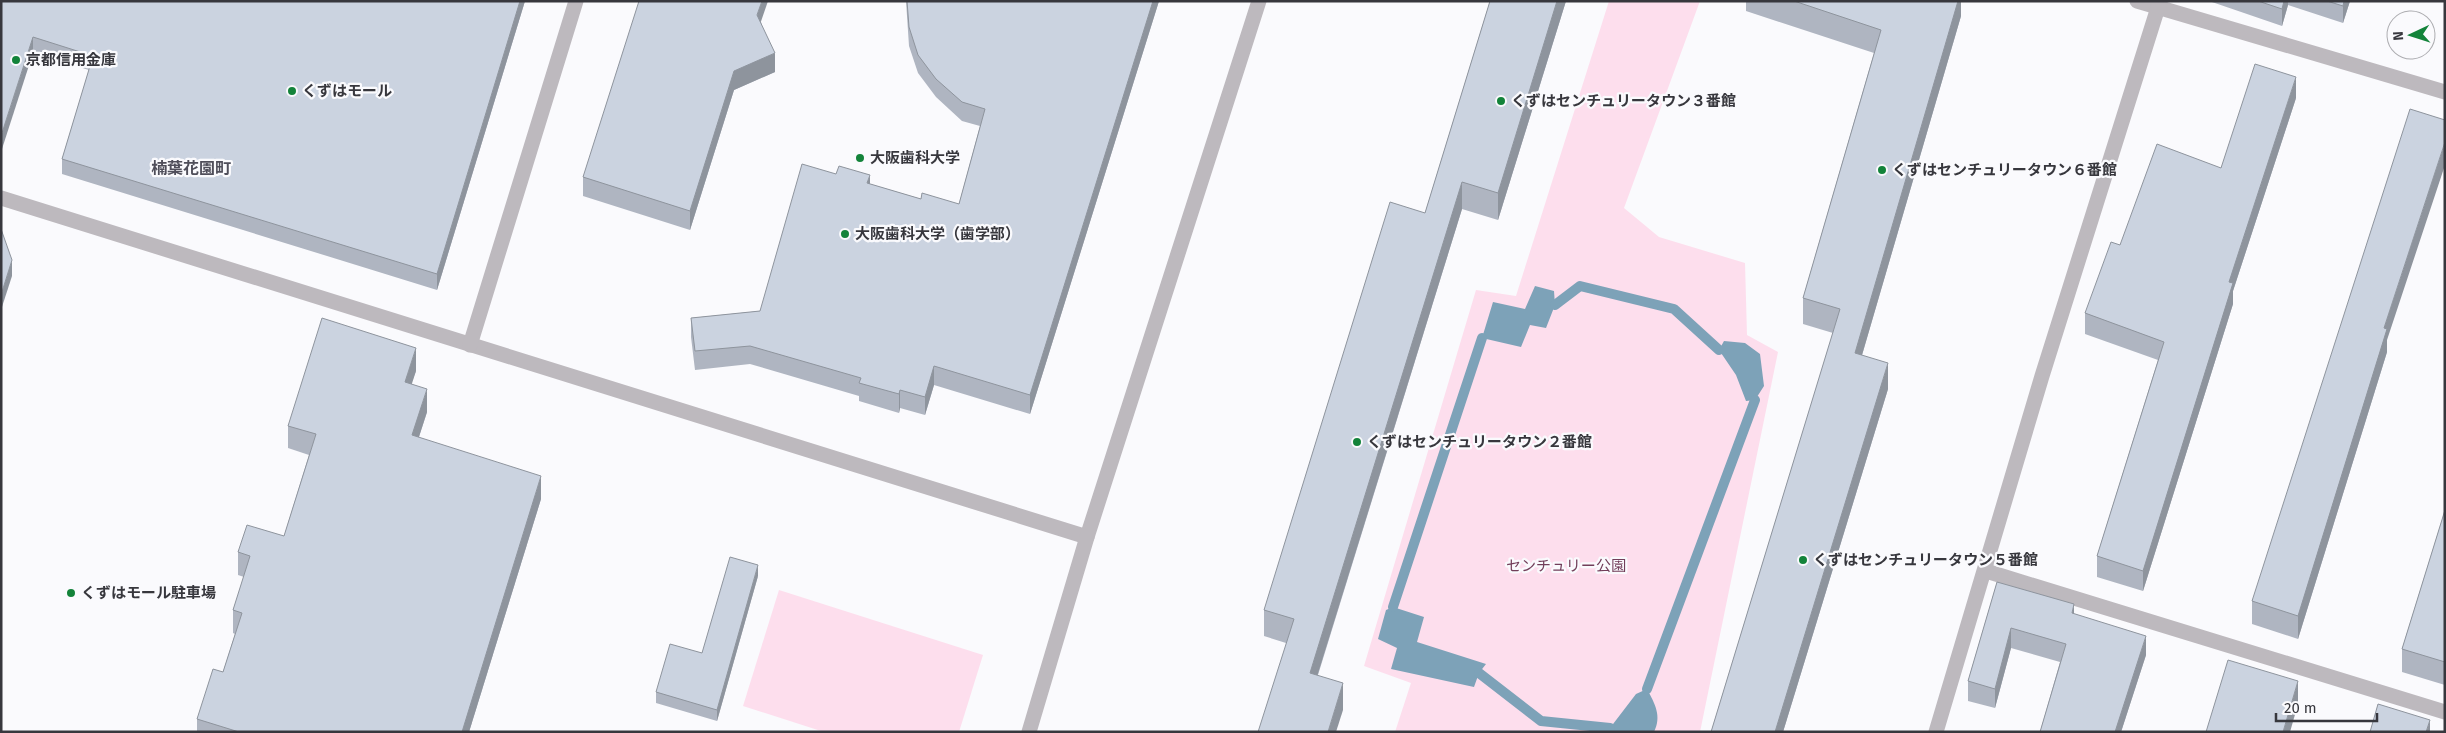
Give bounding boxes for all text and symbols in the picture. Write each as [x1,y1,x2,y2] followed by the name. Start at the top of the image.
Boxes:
[2386,10,2436,60] north arrow
[2390,31,2407,41] text: N
[26,51,116,69] place label: 京都信用金庫
[10,54,22,66] marker: 京都信用金庫
[302,82,392,100] place label: くずはモール
[286,85,298,97] marker: くずはモール
[1511,92,1736,110] place label: くずはセンチュリータウン３番館
[1495,95,1507,107] marker: くずはセンチュリータウン３番館
[870,149,960,167] place label: 大阪歯科大学
[854,152,866,164] marker: 大阪歯科大学
[151,159,231,178] district label: 楠葉花園町
[1892,161,2117,179] place label: くずはセンチュリータウン６番館
[1876,164,1888,176] marker: くずはセンチュリータウン６番館
[855,225,1020,243] place label: 大阪歯科大学（歯学部）
[839,228,851,240] marker: 大阪歯科大学（歯学部）
[1367,433,1592,451] place label: くずはセンチュリータウン２番館
[1351,436,1363,448] marker: くずはセンチュリータウン２番館
[1813,551,2038,569] place label: くずはセンチュリータウン５番館
[1797,554,1809,566] marker: くずはセンチュリータウン５番館
[1506,557,1626,575] park label: センチュリー公園
[81,584,216,602] place label: くずはモール駐車場
[65,587,77,599] marker: くずはモール駐車場
[2276,690,2377,722] scale bar
[2284,699,2317,717] text: 20 m

